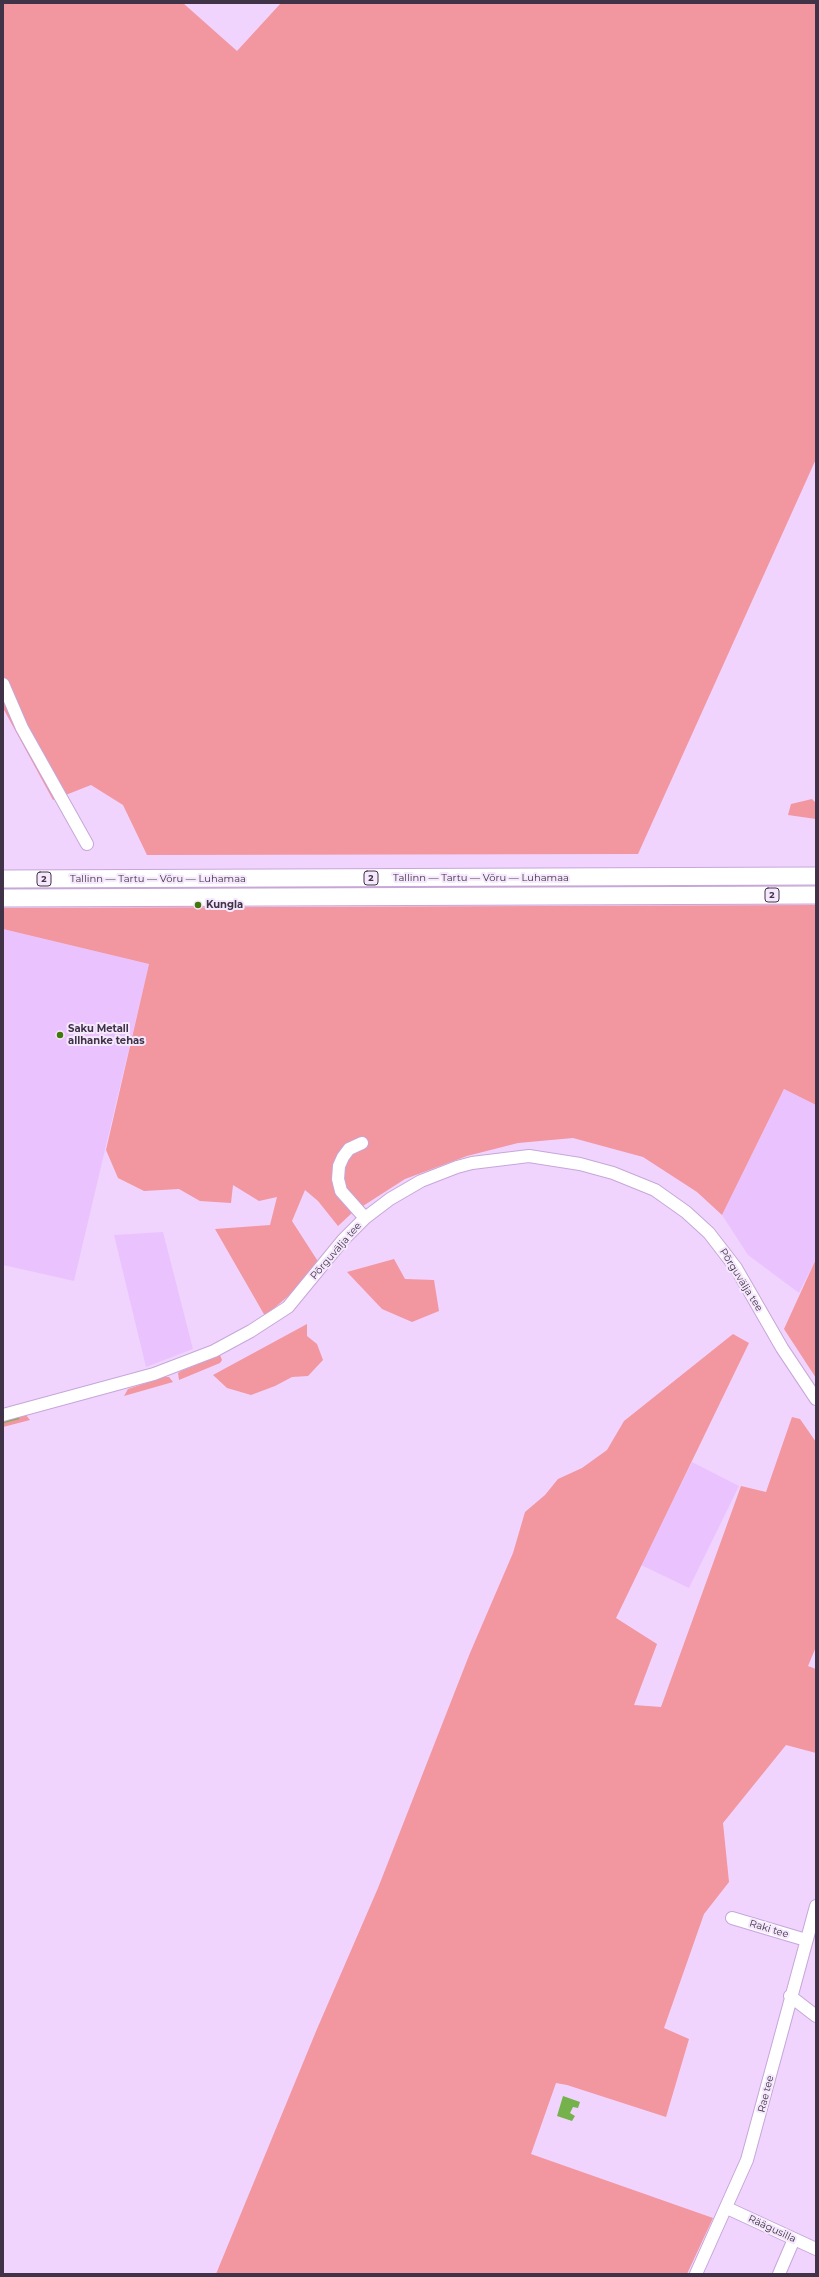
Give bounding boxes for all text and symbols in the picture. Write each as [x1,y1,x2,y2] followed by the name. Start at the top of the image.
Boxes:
[364,871,378,885] road number: 2
[37,872,51,886] road number: 2
[393,872,569,884] street label: Tallinn — Tartu — Võru — Luhamaa
[70,873,246,885] street label: Tallinn — Tartu — Võru — Luhamaa
[765,888,779,902] road number: 2
[206,899,243,911] place label: Kungla
[193,900,203,910] marker: Kungla
[68,1023,145,1046] place label: Saku Metall allhanke tehas
[55,1030,65,1040] marker: Saku Metall allhanke tehas
[308,1220,364,1282] street label: Põrguvälja tee
[717,1246,765,1314] street label: Põrguvälja tee
[748,1917,790,1941] street label: Raki tee
[756,2074,776,2114] street label: Rae tee
[746,2213,798,2245] street label: Räägusilla

